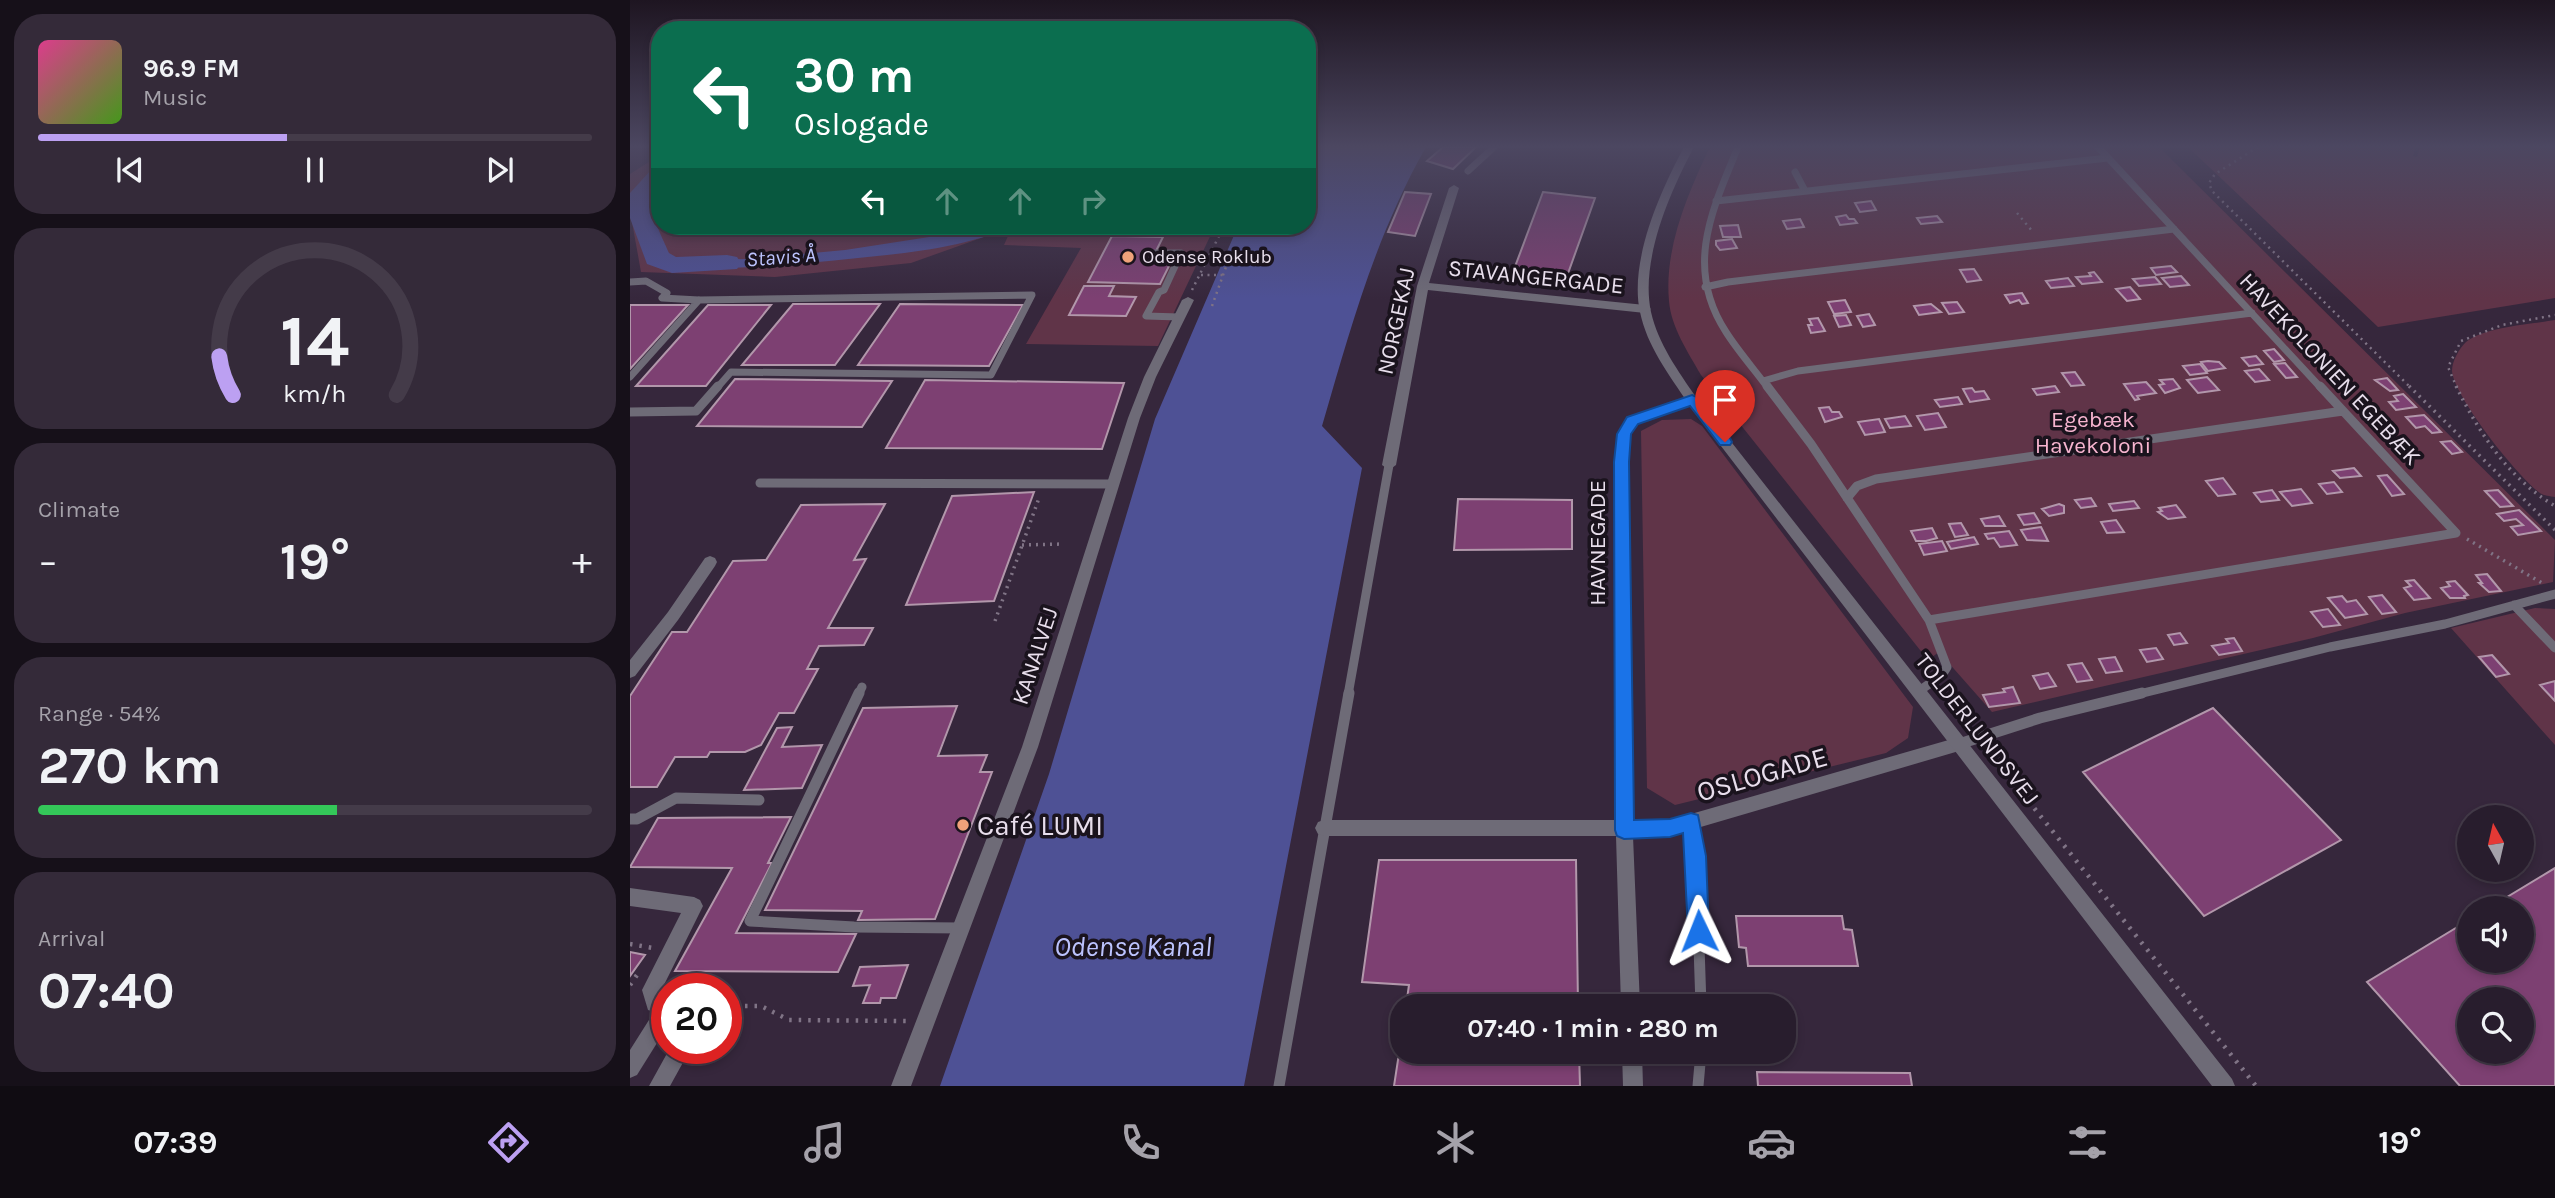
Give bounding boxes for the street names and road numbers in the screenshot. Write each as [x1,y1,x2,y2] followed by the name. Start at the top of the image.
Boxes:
[1447,254,1625,300] street label: STAVANGERGADE
[1371,265,1421,377] street label: NORGEKAJ
[2234,267,2426,471] street label: HAVEKOLONIEN EGEBÆK
[1584,480,1611,606] street label: HAVNEGADE
[1007,604,1063,708] street label: KANALVEJ
[1909,648,2045,810] street label: TOLDERLUNDSVEJ
[1693,740,1831,808] street label: OSLOGADE

